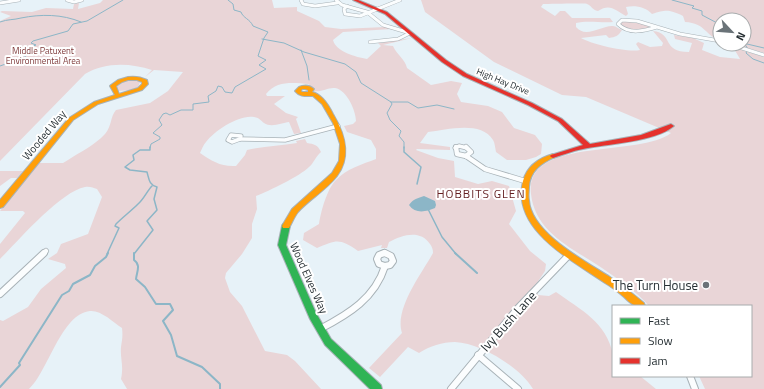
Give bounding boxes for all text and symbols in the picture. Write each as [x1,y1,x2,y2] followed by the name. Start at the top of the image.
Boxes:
[712,12,752,52] north arrow
[732,29,750,43] text: N
[6,44,81,67] park label: Middle Patuxent Environmental Area
[475,64,532,98] street label: High Hay Drive
[18,106,70,164] street label: Wooded Way
[436,184,526,203] district label: HOBBITS GLEN
[286,240,332,317] street label: Wood Elves Way
[613,275,698,295] place label: The Turn House
[701,280,711,290] marker: The Turn House
[475,286,541,356] street label: Ivy Bush Lane
[612,305,752,377] legend
[648,311,671,330] text: Fast
[648,331,673,350] text: Slow
[648,351,668,370] text: Jam

